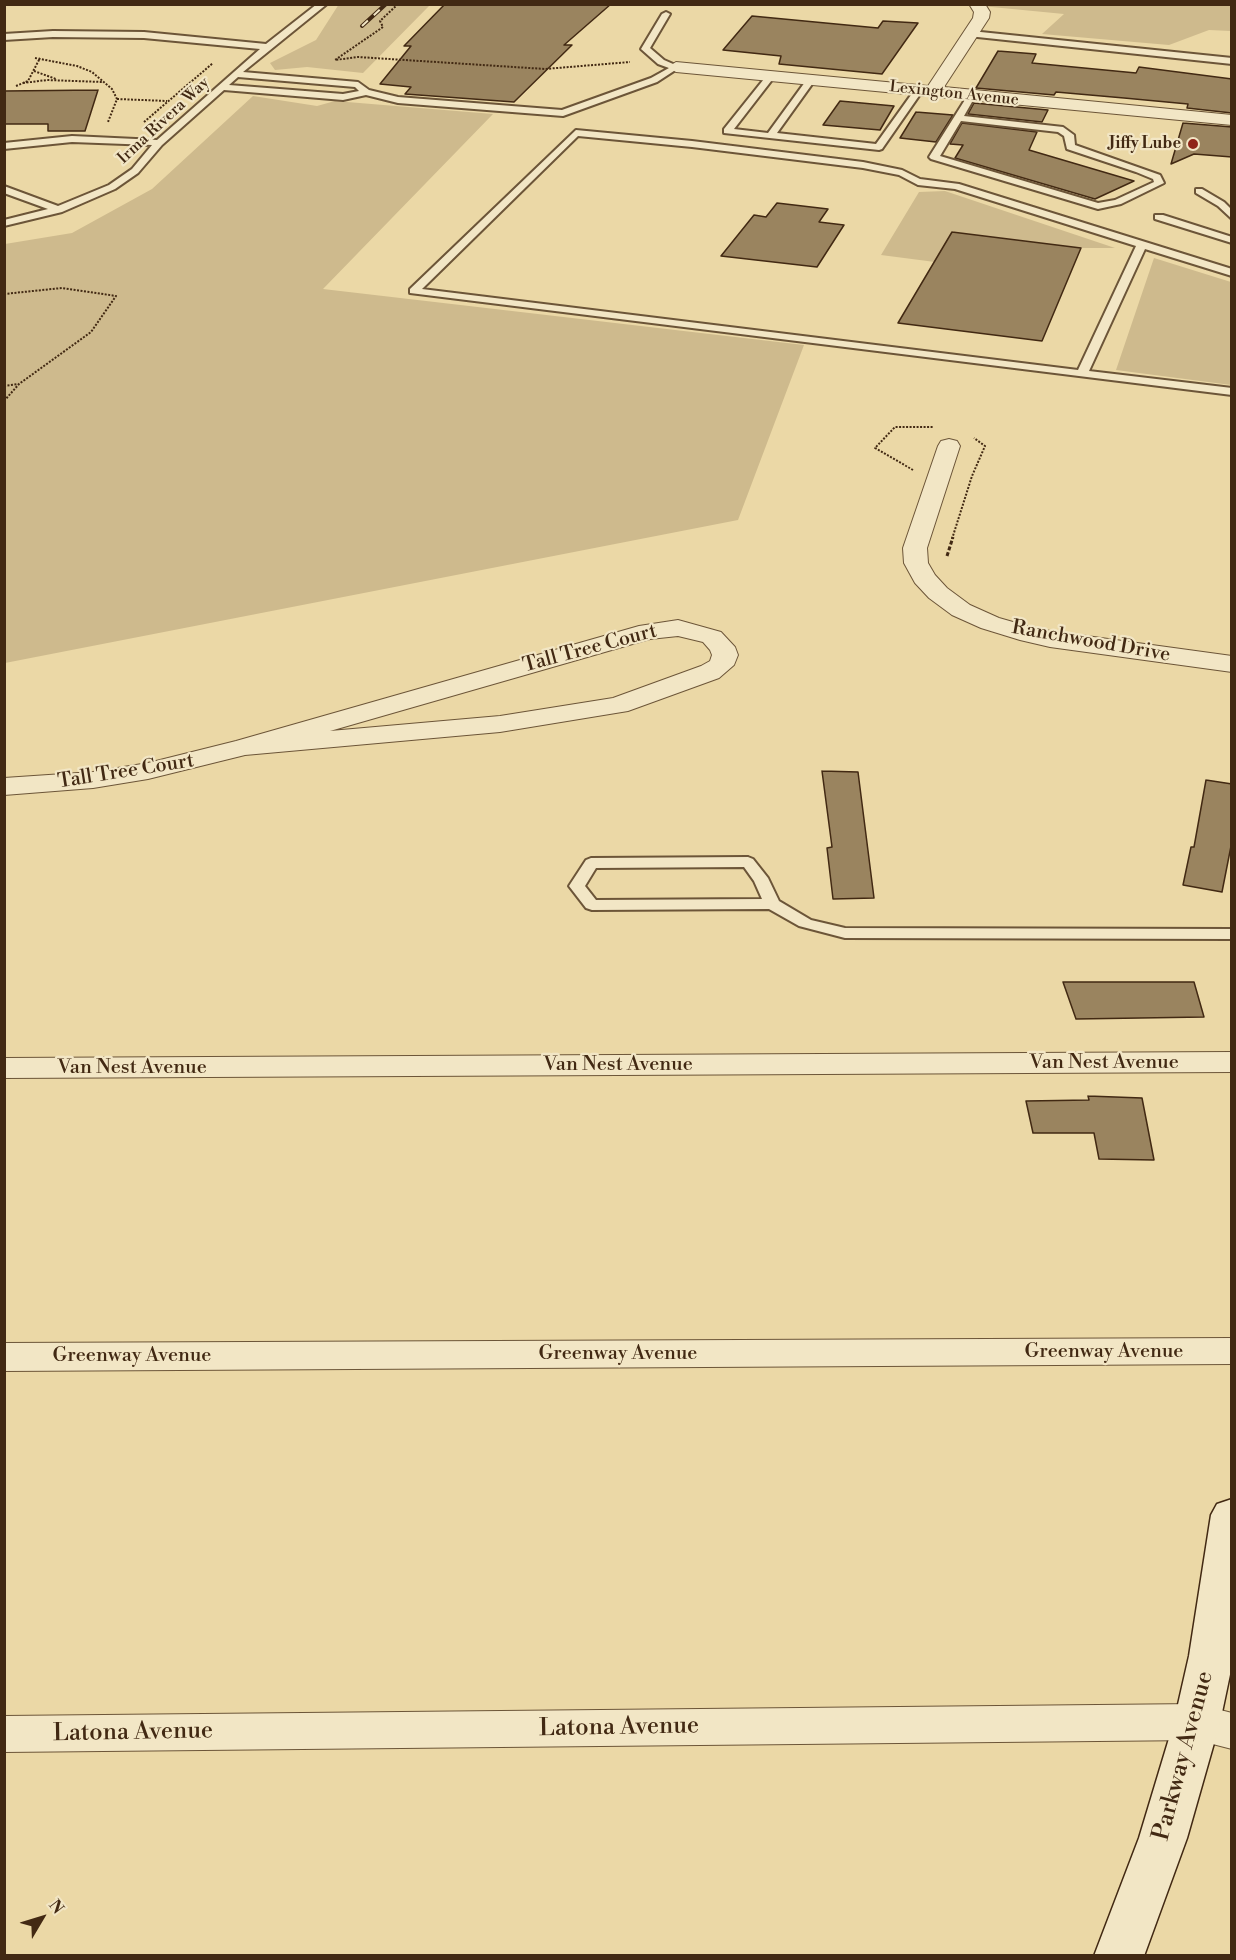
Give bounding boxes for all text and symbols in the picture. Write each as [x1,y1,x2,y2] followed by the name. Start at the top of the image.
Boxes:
[114,74,214,168] street label: Irma Rivera Way
[888,78,1020,110] street label: Lexington Avenue
[1109,134,1181,154] place label: Jiffy Lube
[1186,137,1200,151] marker: Jiffy Lube
[1010,616,1172,668] street label: Ranchwood Drive
[520,620,660,678] street label: Tall Tree Court
[56,749,196,795] street label: Tall Tree Court
[1029,1051,1179,1075] street label: Van Nest Avenue
[543,1053,693,1077] street label: Van Nest Avenue
[57,1056,207,1080] street label: Van Nest Avenue
[1025,1340,1183,1364] street label: Greenway Avenue
[539,1342,697,1366] street label: Greenway Avenue
[53,1344,211,1368] street label: Greenway Avenue
[1148,1668,1220,1844] street label: Parkway Avenue
[539,1712,699,1744] street label: Latona Avenue
[53,1717,213,1749] street label: Latona Avenue
[12,1888,72,1948] north arrow
[44,1896,68,1918] text: N

